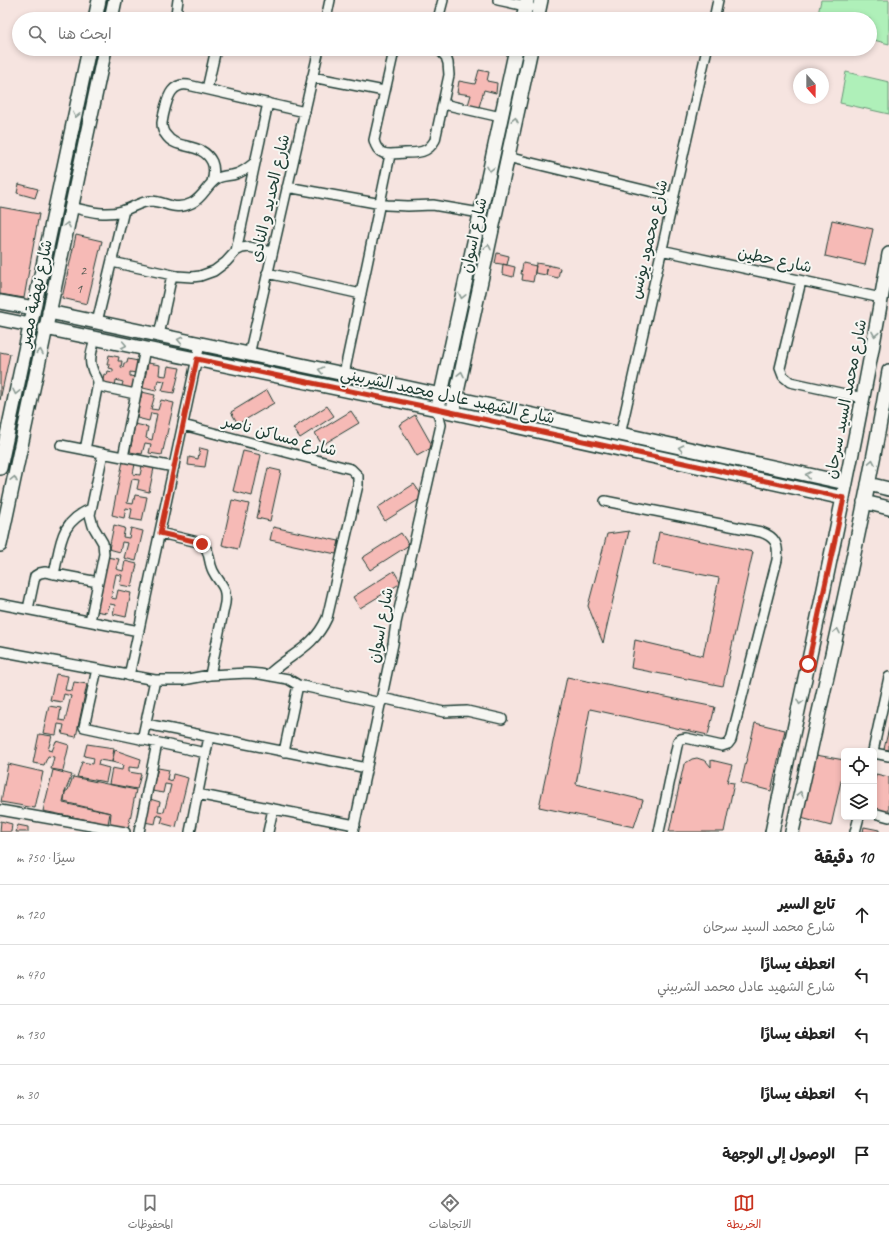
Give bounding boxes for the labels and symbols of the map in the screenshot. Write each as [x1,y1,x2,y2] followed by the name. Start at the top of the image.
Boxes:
[793,68,829,104] north arrow
[72,111,80,118] one-way arrow
[511,117,519,123] one-way arrow
[246,132,295,264] street label: شارع الحديد و النادى
[486,166,494,172] one-way arrow
[625,177,673,301] street label: شارع محمود يونس
[456,196,493,275] street label: شارع اسوان
[62,222,70,228] one-way arrow
[14,238,58,351] street label: شارع نهضة مصر
[736,242,814,279] street label: شارع حطين
[484,244,492,250] one-way arrow
[80,262,88,279] house number: 2
[76,280,83,297] house number: 1
[459,293,467,299] one-way arrow
[821,318,872,481] street label: شارع محمد السيد سرحان
[871,331,880,337] one-way arrow
[177,336,184,345] one-way arrow
[121,340,127,348] one-way arrow
[36,349,44,355] one-way arrow
[338,363,557,432] street label: شارع الشهيد عادل محمد الشربيني
[318,366,324,374] one-way arrow
[456,371,464,377] one-way arrow
[12,389,20,395] one-way arrow
[218,411,339,462] street label: شارع مساكن ناصر
[678,444,684,452] one-way arrow
[867,459,875,465] one-way arrow
[805,471,811,479] one-way arrow
[9,476,17,482] one-way arrow
[193,535,211,553] route end
[364,586,399,665] street label: شارع اسوان
[832,628,840,634] one-way arrow
[799,655,817,673] route start
[797,698,805,705] one-way arrow
[796,791,804,797] one-way arrow

